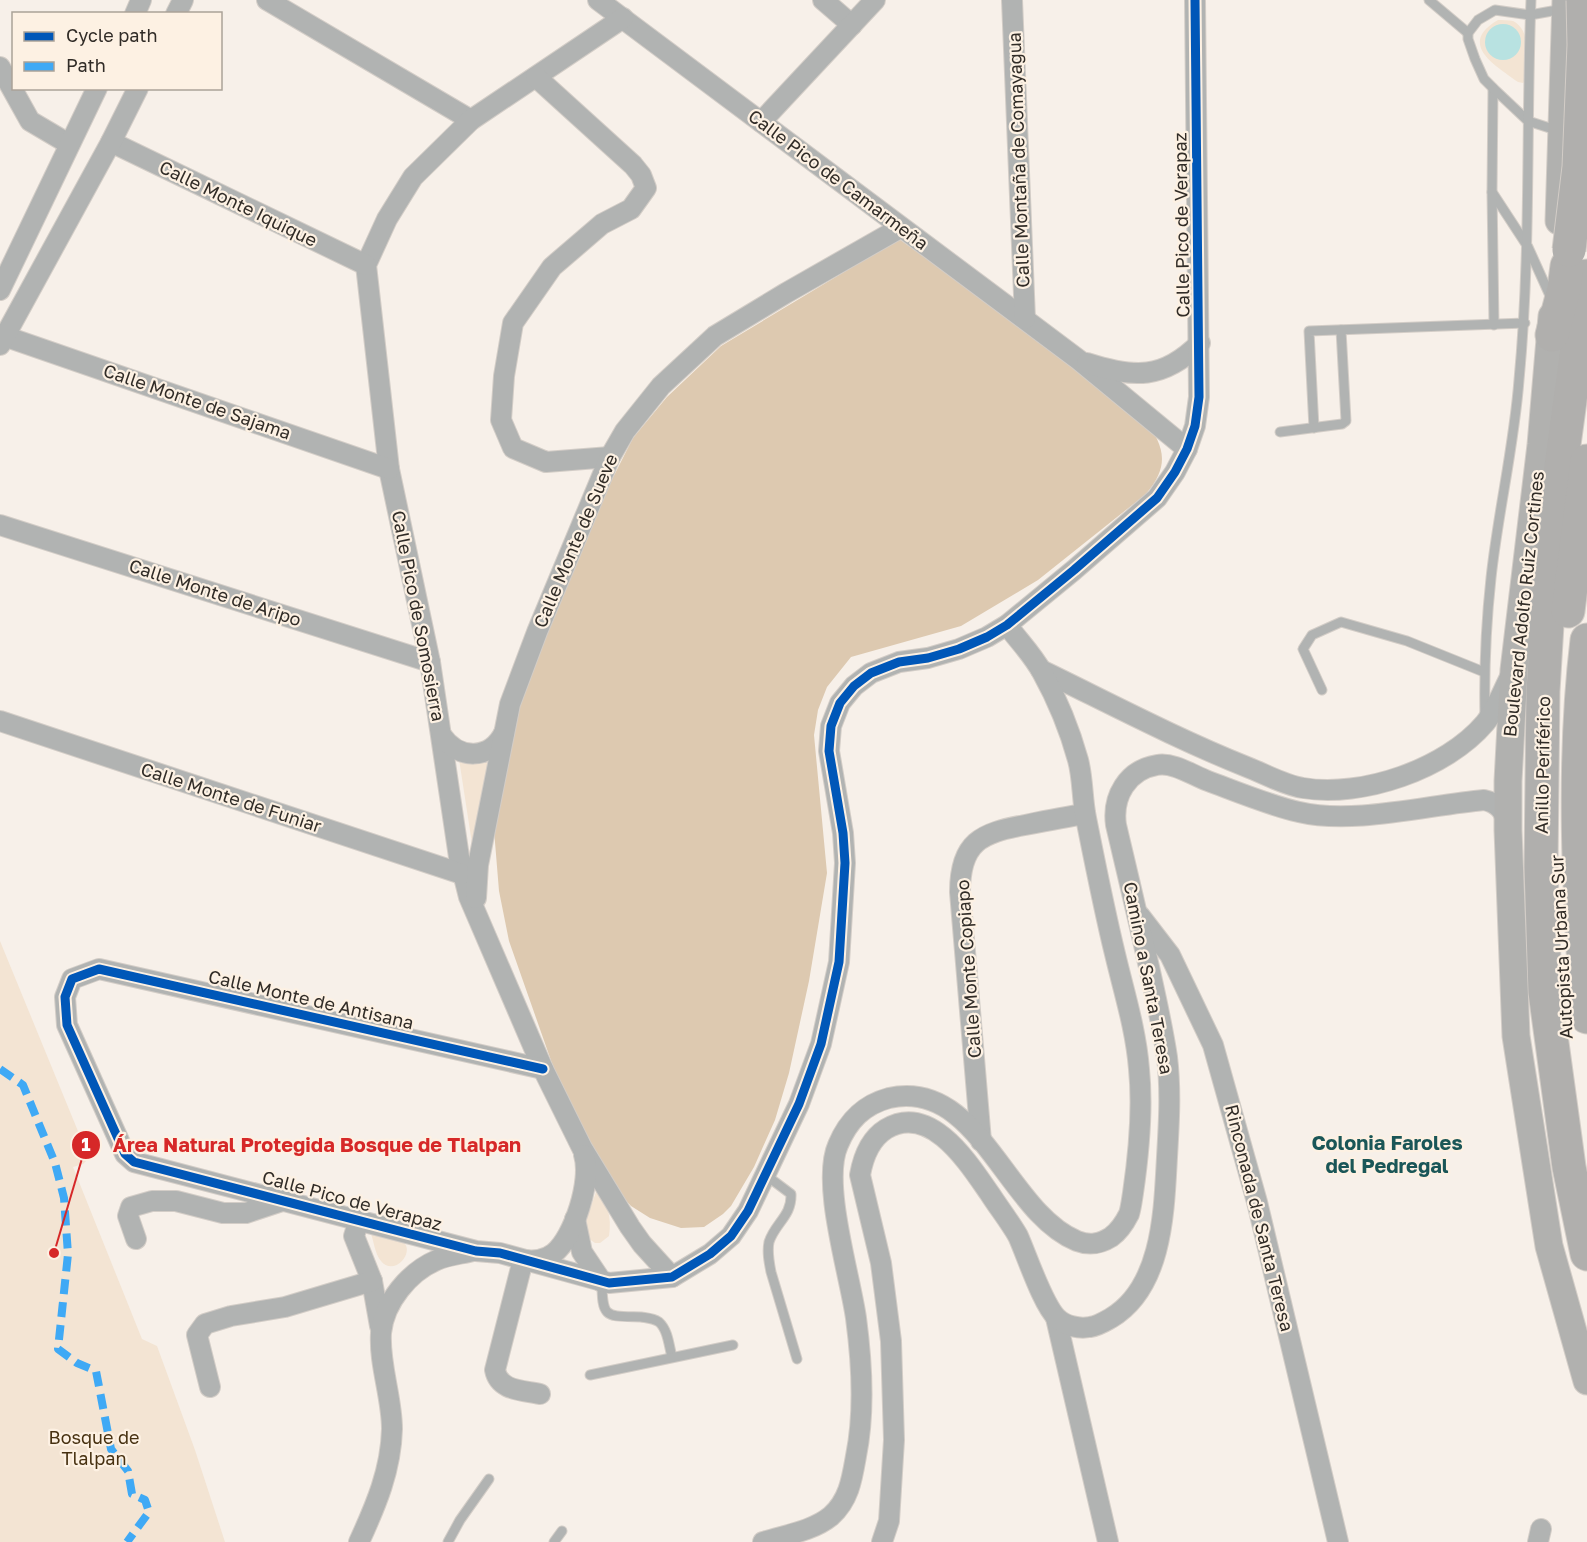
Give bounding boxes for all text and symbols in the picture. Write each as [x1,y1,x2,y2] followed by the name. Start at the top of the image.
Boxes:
[12,12,222,90] legend
[66,24,158,46] text: Cycle path
[1003,32,1033,288] street label: Calle Montaña de Comayagua
[66,54,106,76] text: Path
[744,104,933,254] street label: Calle Pico de Camarmeña
[1168,132,1194,318] street label: Calle Pico de Verapaz
[156,155,321,251] street label: Calle Monte Iquique
[101,359,294,443] street label: Calle Monte de Sajama
[528,450,622,631] street label: Calle Monte de Sueve
[1498,470,1548,738] street label: Boulevard Adolfo Ruiz Cortines
[388,509,450,723] street label: Calle Pico de Somosierra
[126,554,304,630] street label: Calle Monte de Aripo
[1530,696,1554,834] street label: Anillo Periférico
[138,757,324,837] street label: Calle Monte de Funiar
[1545,854,1577,1040] street label: Autopista Urbana Sur
[951,879,985,1059] street label: Calle Monte Copiapo
[1120,880,1178,1076] street label: Camino a Santa Teresa
[206,965,416,1033] street label: Calle Monte de Antisana
[1221,1102,1299,1334] street label: Rinconada de Santa Teresa
[71,1126,534,1164] callout: Área Natural Protegida Bosque de Tlalpan
[1311,1130,1463,1177] district label: Colonia Faroles del Pedregal
[113,1132,521,1156] text: Área Natural Protegida Bosque de Tlalpan
[81,1133,91,1155] text: 1
[260,1165,445,1235] street label: Calle Pico de Verapaz
[49,1426,139,1469] park label: Bosque de Tlalpan

